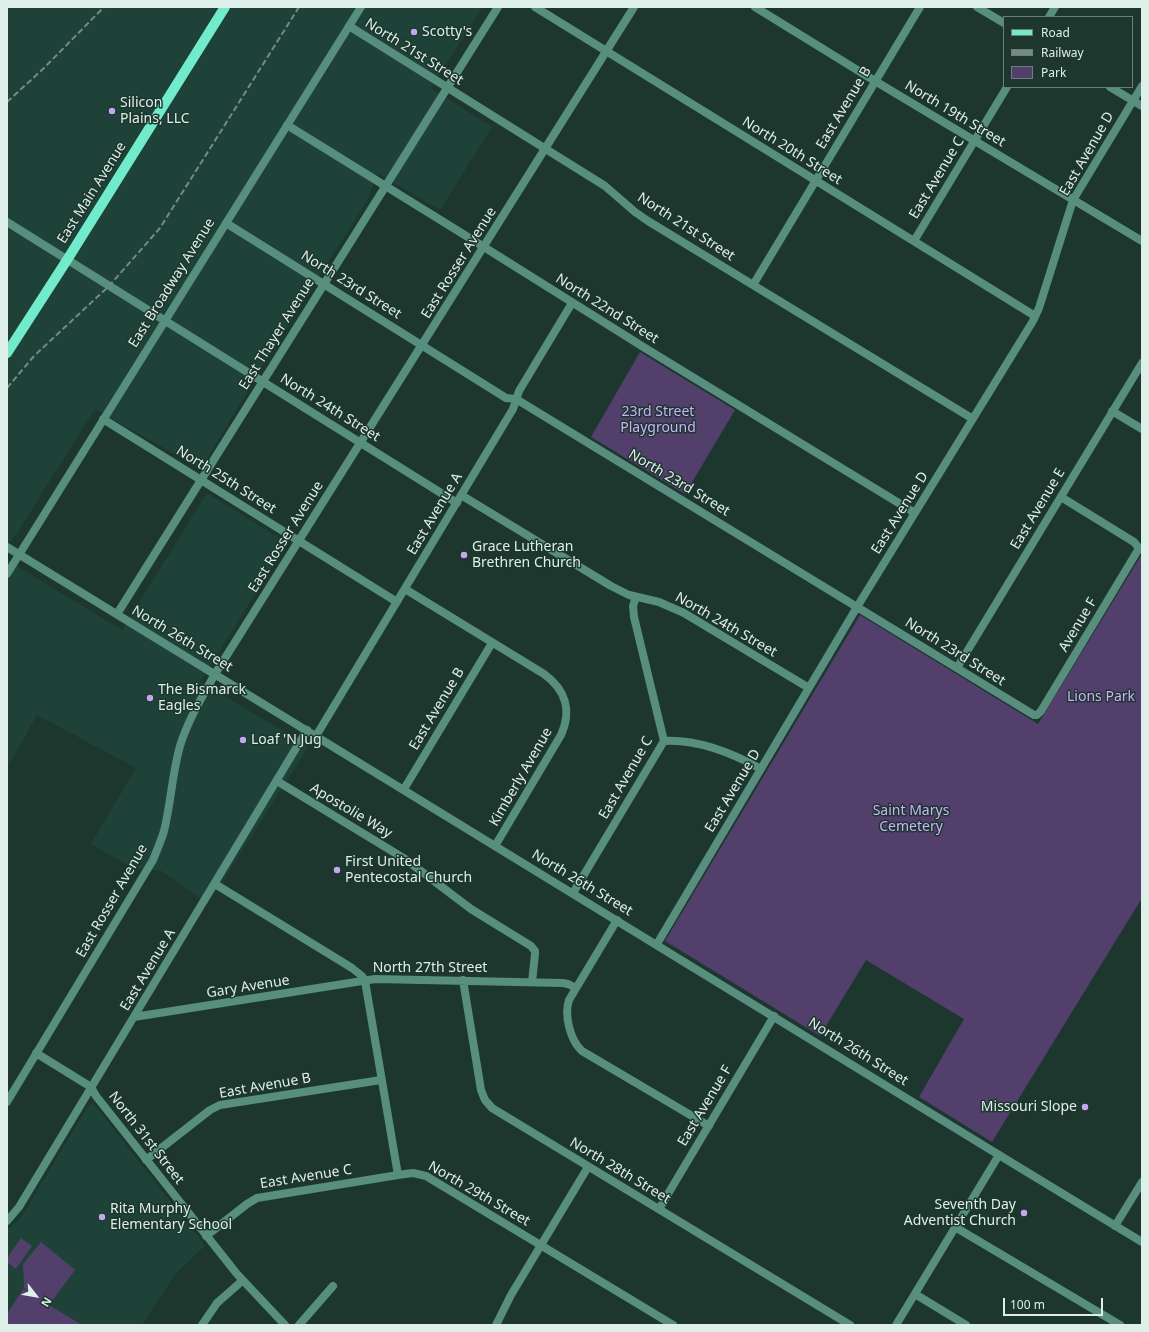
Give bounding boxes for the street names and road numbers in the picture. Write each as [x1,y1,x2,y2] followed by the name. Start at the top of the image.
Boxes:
[362,15,466,89] street label: North 21st Street
[813,64,875,152] street label: East Avenue B
[902,77,1008,151] street label: North 19th Street
[1056,109,1118,199] street label: East Avenue D
[739,113,845,189] street label: North 20th Street
[906,134,968,222] street label: East Avenue C
[54,139,130,247] street label: East Main Avenue
[634,189,738,265] street label: North 21st Street
[418,204,500,322] street label: East Rosser Avenue
[125,215,219,351] street label: East Broadway Avenue
[298,247,404,323] street label: North 23rd Street
[552,271,662,347] street label: North 22nd Street
[236,275,318,393] street label: East Thayer Avenue
[277,370,383,446] street label: North 24th Street
[173,442,279,518] street label: North 25th Street
[625,446,733,520] street label: North 23rd Street
[1007,465,1069,553] street label: East Avenue E
[868,469,932,557] street label: East Avenue D
[404,470,466,558] street label: East Avenue A
[245,478,327,596] street label: East Rosser Avenue
[672,589,780,661] street label: North 24th Street
[1055,595,1101,655] street label: Avenue F
[129,602,235,676] street label: North 26th Street
[902,614,1008,690] street label: North 23rd Street
[406,665,468,753] street label: East Avenue B
[486,725,556,829] street label: Kimberly Avenue
[596,734,656,822] street label: East Avenue C
[702,746,764,836] street label: East Avenue D
[307,780,395,842] street label: Apostolie Way
[73,841,151,961] street label: East Rosser Avenue
[529,846,635,920] street label: North 26th Street
[117,926,179,1014] street label: East Avenue A
[373,960,487,976] street label: North 27th Street
[205,972,291,1002] street label: Gary Avenue
[805,1014,911,1090] street label: North 26th Street
[674,1063,736,1149] street label: East Avenue F
[218,1070,312,1102] street label: East Avenue B
[105,1088,187,1188] street label: North 31st Street
[567,1134,673,1208] street label: North 28th Street
[425,1158,533,1230] street label: North 29th Street
[259,1161,353,1193] street label: East Avenue C

